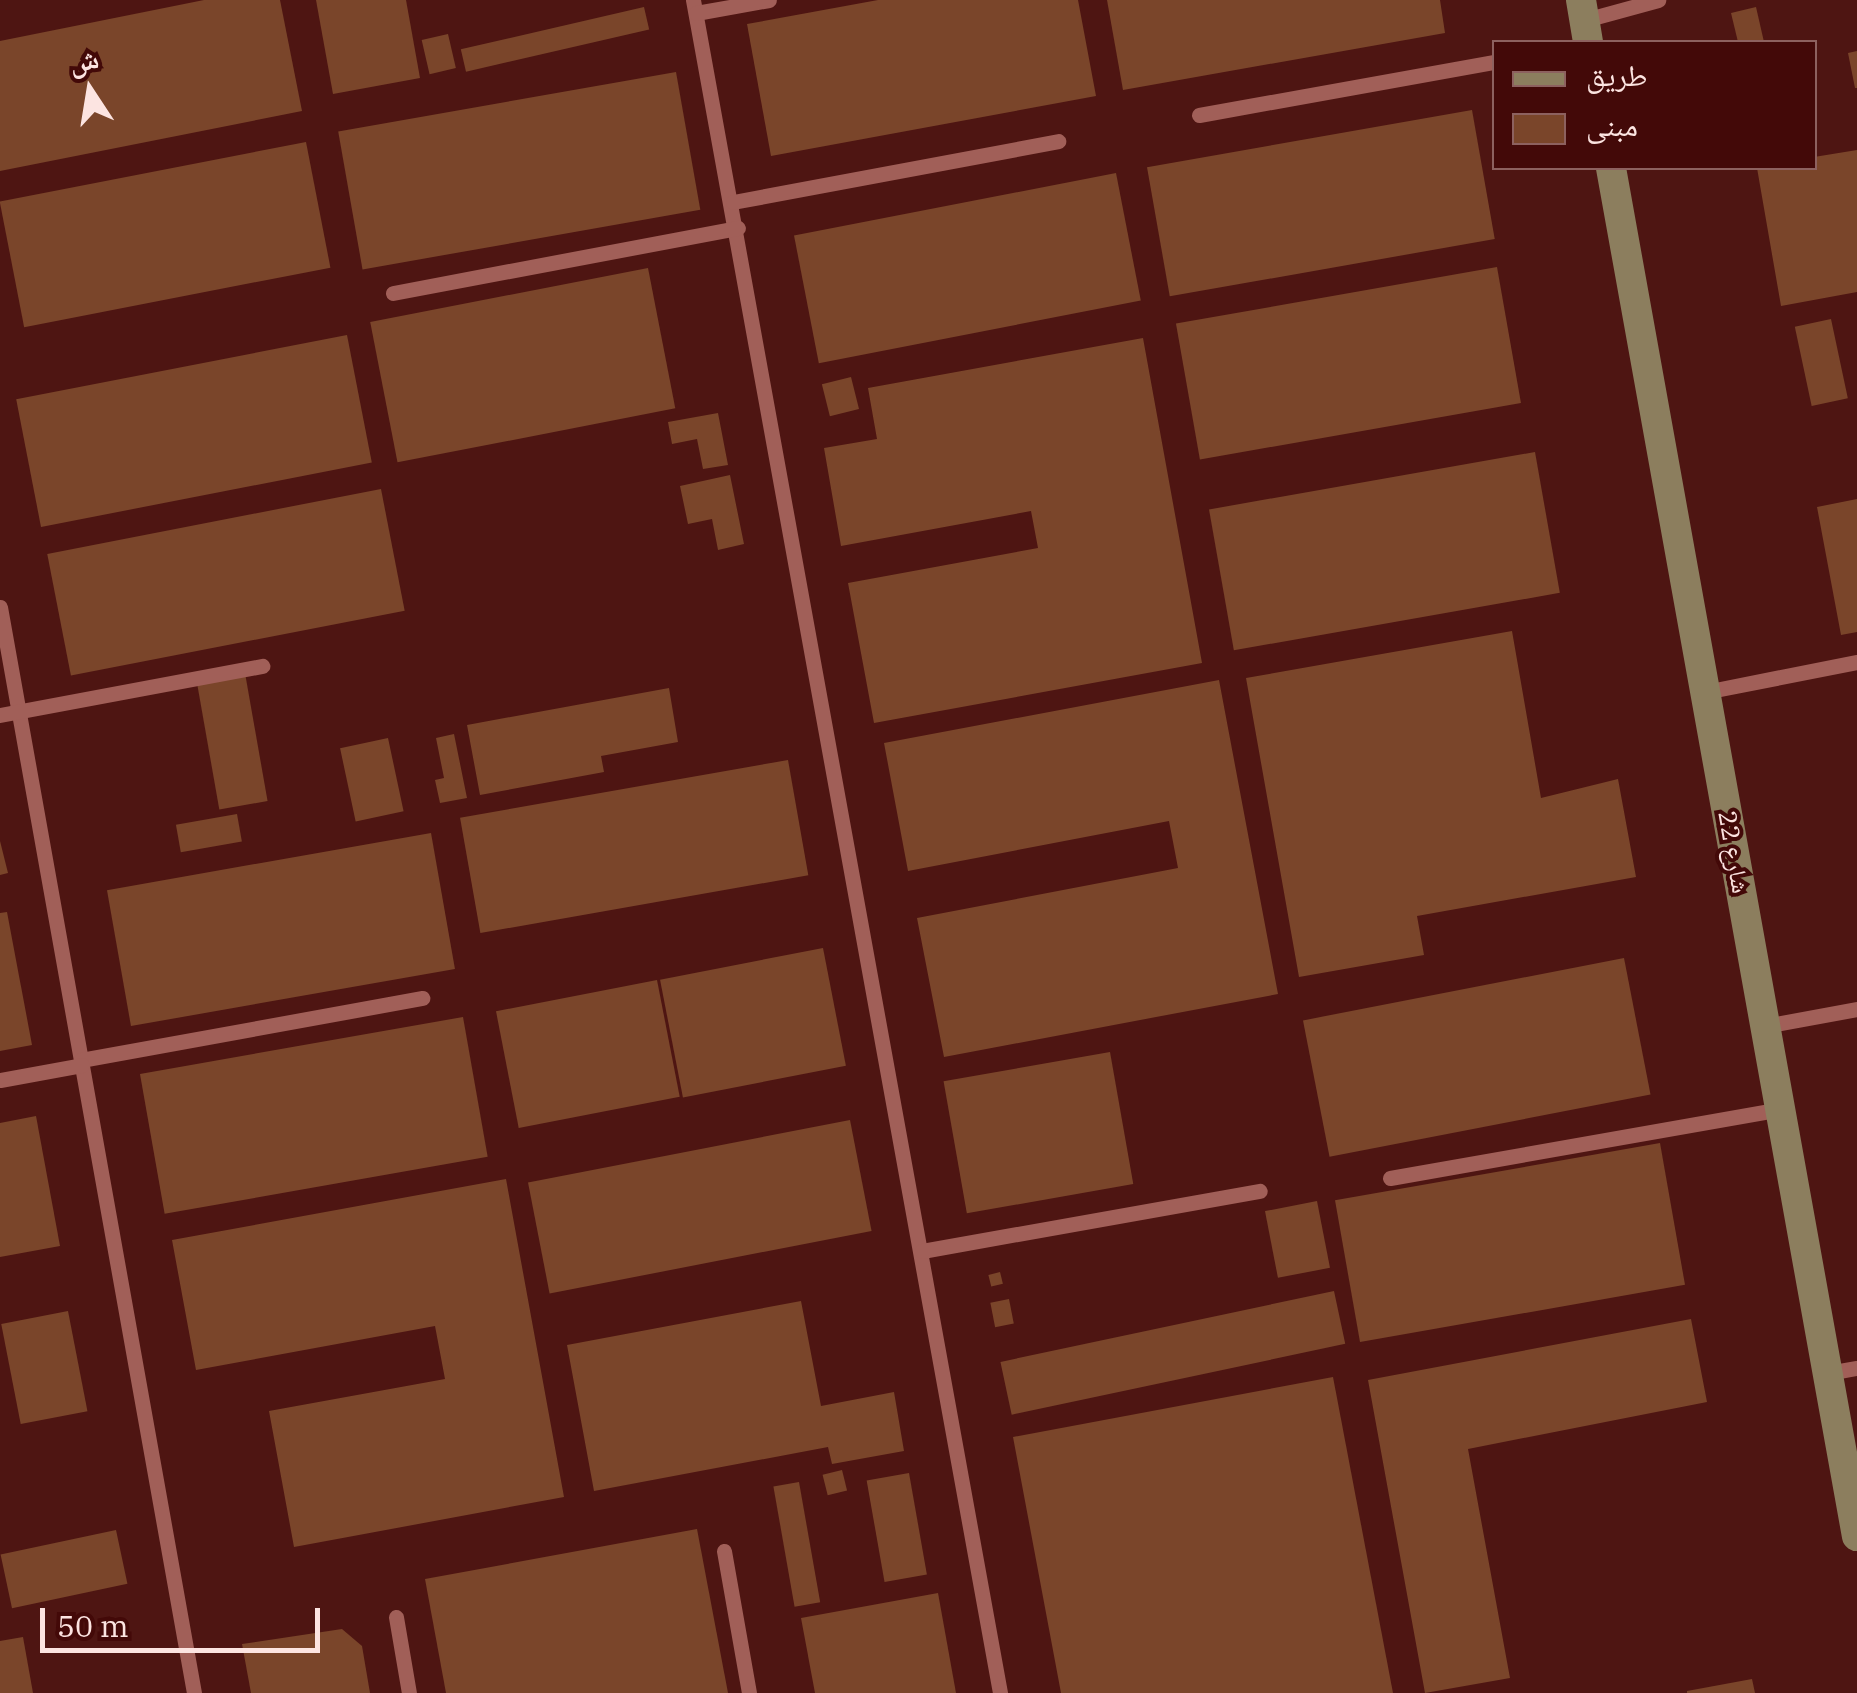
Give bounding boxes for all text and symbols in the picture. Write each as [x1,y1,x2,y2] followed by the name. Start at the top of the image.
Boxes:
[65,39,102,81] text: ش
[40,40,140,140] north arrow
[1492,40,1817,170] legend
[1586,55,1647,94] text: طريق
[1586,105,1638,144] text: مبنى
[1712,808,1756,896] street label: شارع 22
[45,1588,325,1650] scale bar
[57,1606,129,1645] text: 50 m

